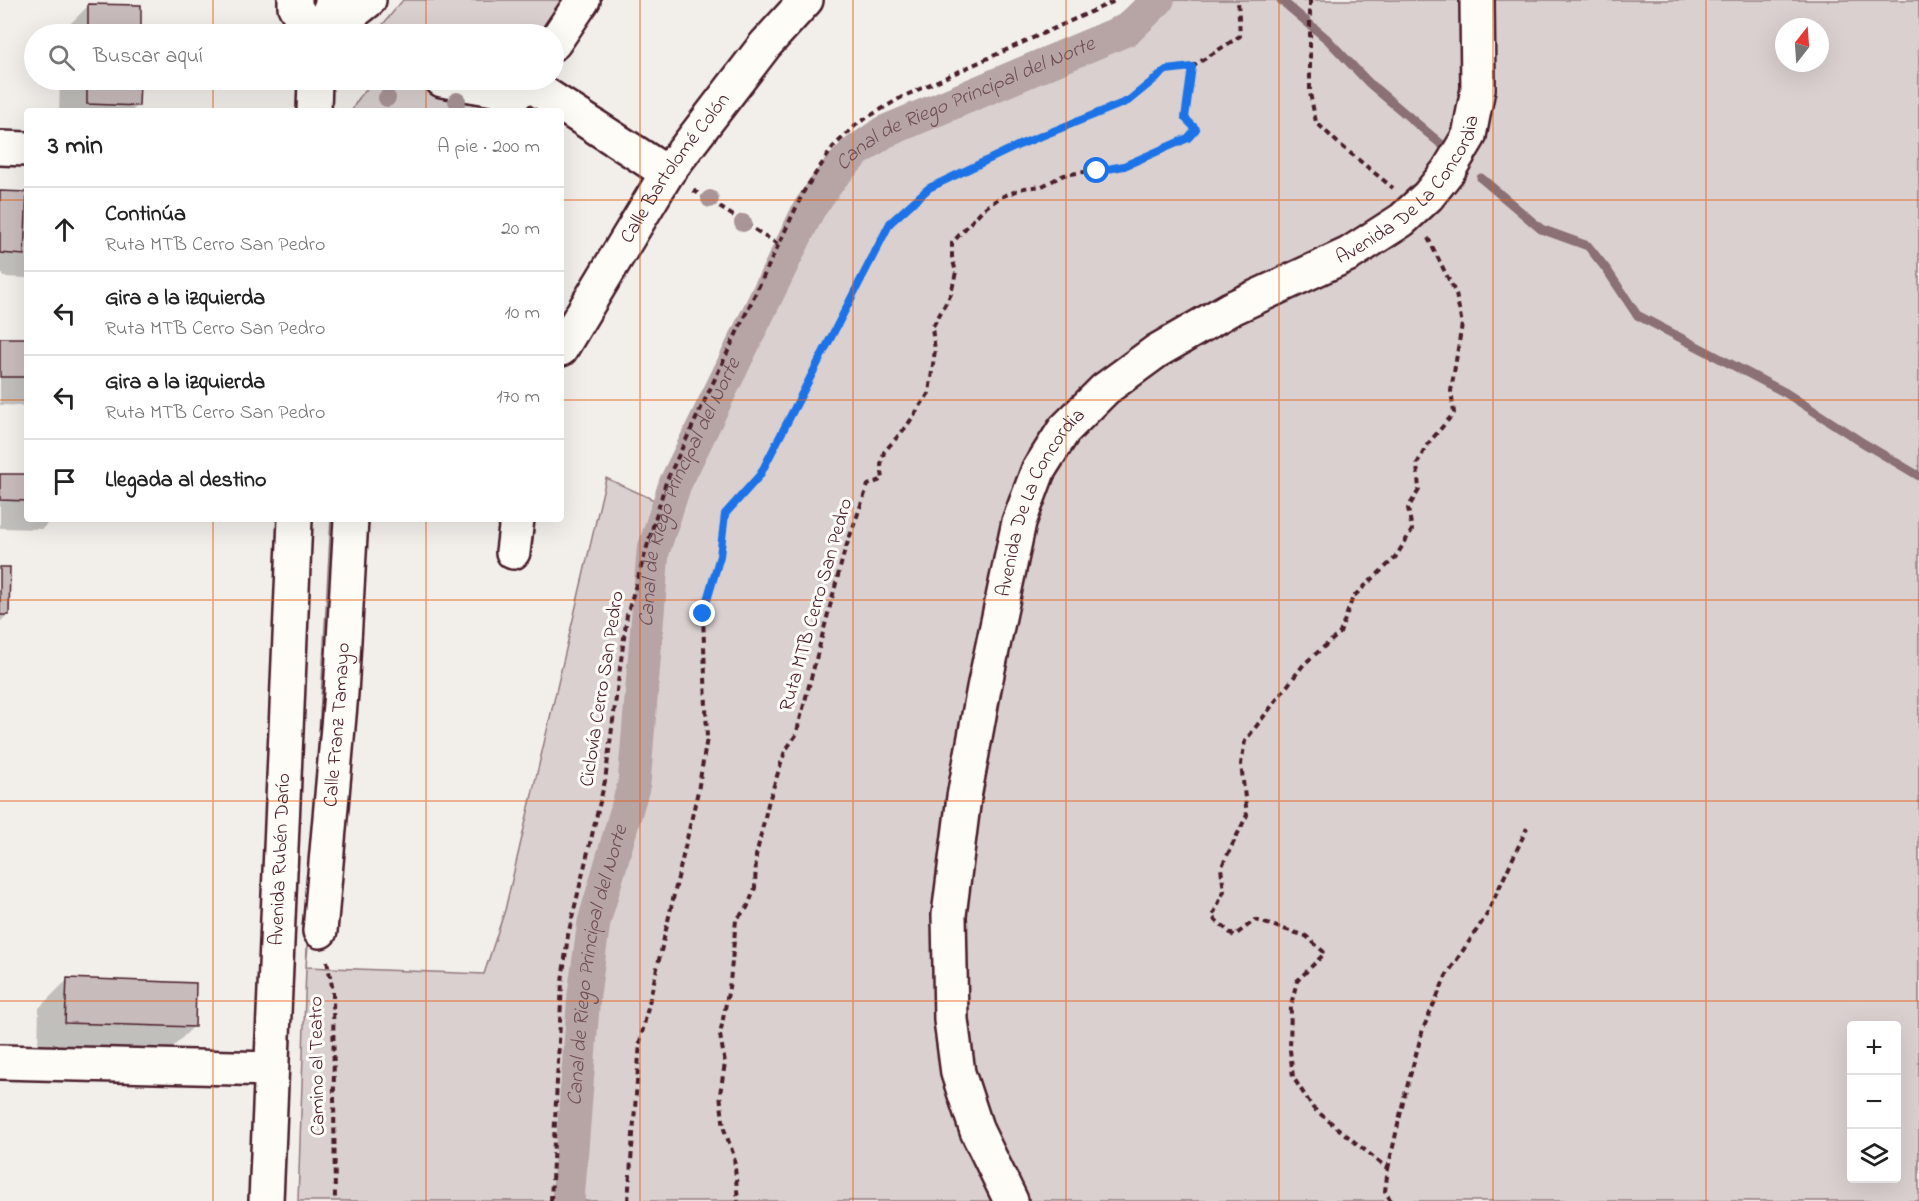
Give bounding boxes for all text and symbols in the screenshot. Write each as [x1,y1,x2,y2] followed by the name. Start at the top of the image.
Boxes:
[1775,18,1829,72] north arrow
[24,24,564,90] search box
[829,29,1101,178] water label: Canal de Riego Principal del Norte
[45,41,78,74] icon: search
[93,41,203,73] text: Buscar aquí
[613,87,738,249] street label: Calle Bartolomé Colón
[1331,113,1487,272] street label: Avenida De La Concordia
[48,128,103,166] text: 3 min
[437,133,540,162] text: A pie · 200 m
[1083,157,1109,183] route start
[105,199,186,231] text: Continúa
[48,213,81,246] icon: ahead
[501,215,540,244] text: 20 m
[105,231,325,260] text: Ruta MTB Cerro San Pedro
[105,283,265,315] text: Gira a la izquierda
[48,297,81,330] icon: left
[504,299,540,328] text: 10 m
[105,315,325,344] text: Ruta MTB Cerro San Pedro
[632,352,750,628] water label: Canal de Riego Principal del Norte
[105,367,265,399] text: Gira a la izquierda
[48,381,81,414] icon: left
[496,383,540,412] text: 170 m
[105,399,325,428] text: Ruta MTB Cerro San Pedro
[989,402,1092,599] street label: Avenida De La Concordia
[48,465,81,498] icon: arrive
[105,465,266,497] text: Llegada al destino
[773,495,861,715] street label: Ruta MTB Cerro San Pedro
[573,589,633,789] street label: Ciclovía Cerro San Pedro
[689,600,715,626] route end
[317,642,358,808] street label: Calle Franz Tamayo
[262,772,299,946] street label: Avenida Rubén Darío
[560,820,637,1107] water label: Canal de Riego Principal del Norte
[302,996,334,1136] street label: Camino al Teatro
[1847,1021,1901,1183] map controls
[1847,1021,1901,1075] button: +
[1847,1075,1901,1129] button: −
[1847,1129,1901,1183] button: layers

